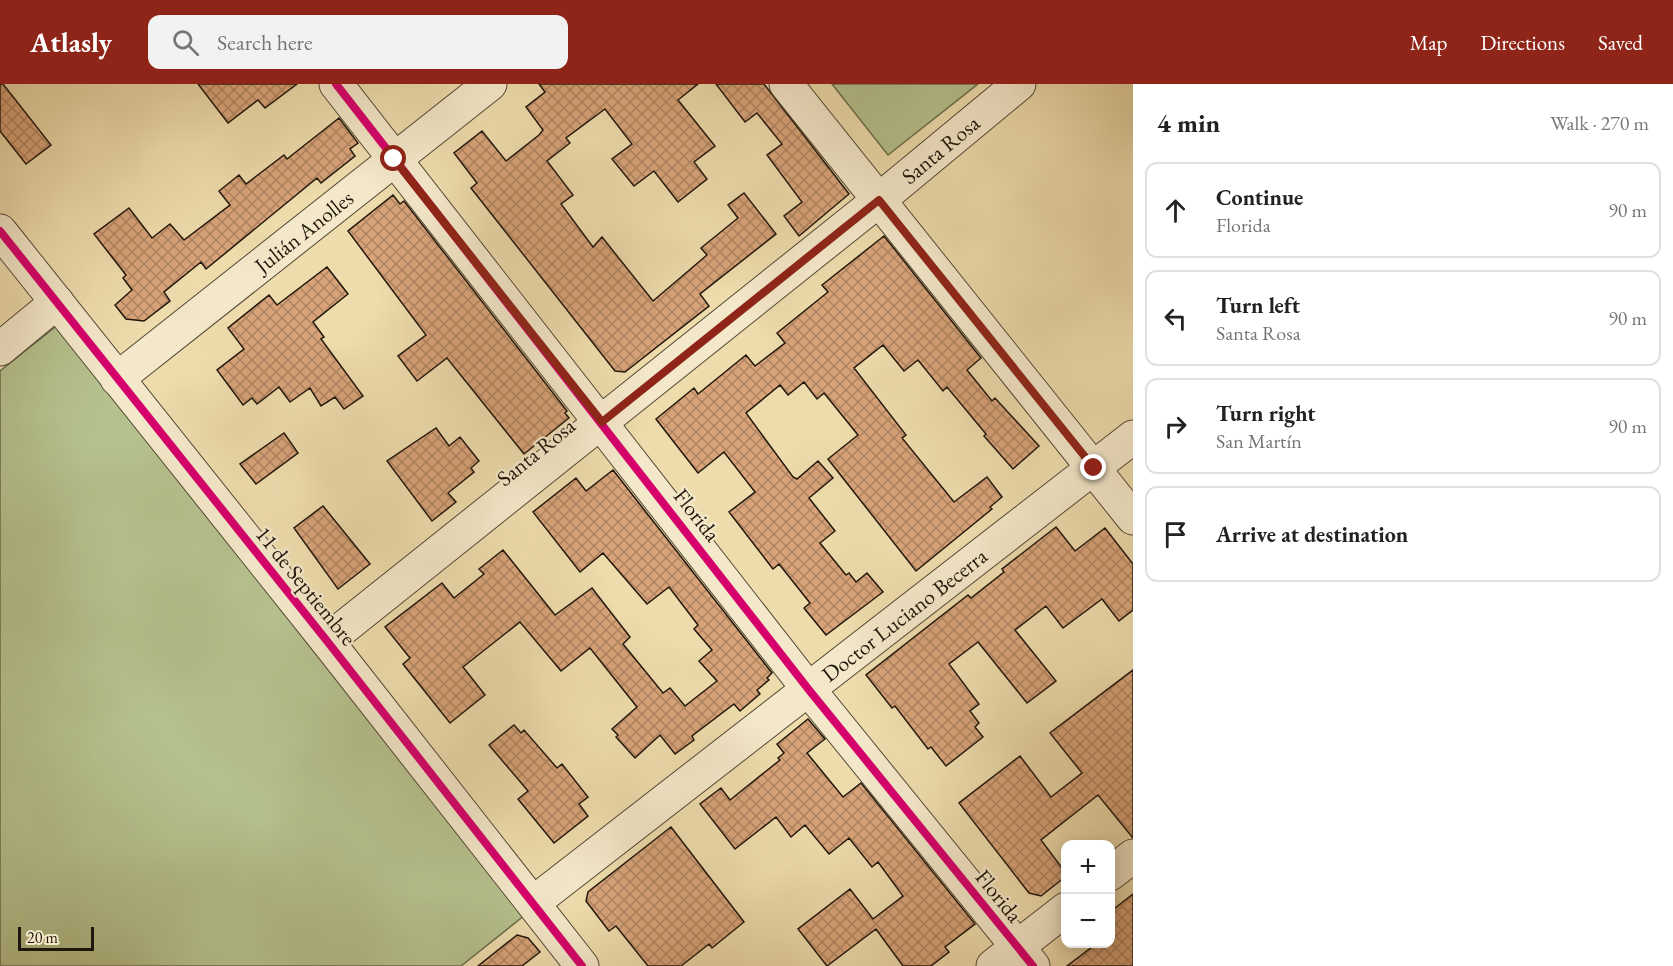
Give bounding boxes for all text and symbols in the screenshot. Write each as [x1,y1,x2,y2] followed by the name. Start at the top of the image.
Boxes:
[148,15,568,69] search box
[30,24,112,60] text: Atlasly
[169,26,202,59] icon: search
[217,28,313,57] text: Search here
[1410,29,1447,56] text: Map
[1480,29,1565,56] text: Directions
[1598,29,1643,56] text: Saved
[1157,106,1220,140] text: 4 min
[895,108,986,190] street label: Santa Rosa
[1550,110,1649,136] text: Walk · 270 m
[380,145,406,171] route start
[247,183,359,281] street label: Julián Anolles
[1216,183,1303,212] text: Continue
[1159,194,1192,227] icon: ahead
[1608,197,1647,223] text: 90 m
[1216,212,1271,238] text: Florida
[1216,291,1300,320] text: Turn left
[1159,302,1192,335] icon: left
[1608,305,1647,331] text: 90 m
[1216,320,1301,346] text: Santa Rosa
[1216,399,1315,428] text: Turn right
[1159,410,1192,443] icon: right
[491,411,582,493] street label: Santa Rosa
[1608,413,1647,439] text: 90 m
[1216,428,1302,454] text: San Martín
[1080,454,1106,480] route end
[667,482,727,548] street label: Florida
[1159,518,1192,551] icon: arrive
[249,520,363,652] street label: 11 de Septiembre
[1216,520,1408,549] text: Arrive at destination
[815,541,993,688] street label: Doctor Luciano Becerra
[1061,840,1115,948] map controls
[1061,840,1115,894] button: +
[969,864,1029,929] street label: Florida
[1061,894,1115,948] button: −
[18,924,94,952] scale bar
[27,927,58,948] text: 20 m

